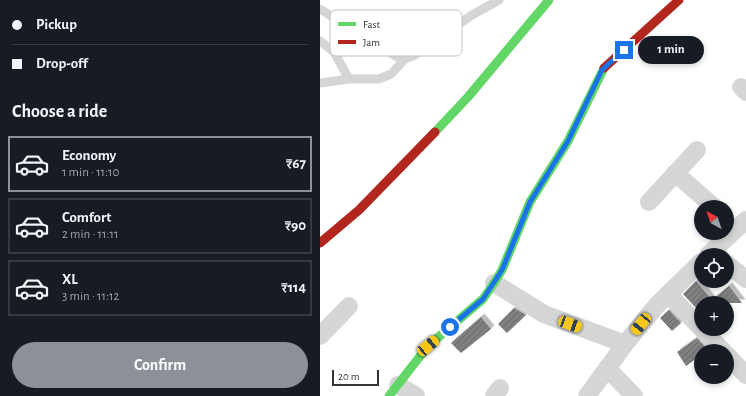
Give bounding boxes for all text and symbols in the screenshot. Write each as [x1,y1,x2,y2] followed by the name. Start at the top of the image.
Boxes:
[330,10,462,56] legend
[36,17,77,32] text: Pickup
[363,19,381,30] text: Fast
[638,36,704,64] callout: 1 min
[363,37,380,48] text: Jam
[615,41,633,59] route end
[657,43,685,56] text: 1 min
[36,56,88,71] text: Drop-off
[12,103,107,121] text: Choose a ride
[14,146,50,182] icon: car
[62,148,116,163] text: Economy
[286,156,306,171] text: ₹67
[62,166,119,179] text: 1 min · 11:10
[694,200,734,240] north arrow
[694,200,734,384] map controls
[14,208,50,244] icon: car
[62,210,111,225] text: Comfort
[285,218,306,233] text: ₹90
[62,228,118,241] text: 2 min · 11:11
[694,248,734,288] button: locate
[14,270,50,306] icon: car
[62,272,78,287] text: XL
[281,280,306,295] text: ₹114
[62,290,119,303] text: 3 min · 11:12
[694,296,734,336] button: +
[629,311,653,337] car
[557,314,583,334] car
[441,318,459,336] route start
[415,334,441,358] car
[12,342,308,388] button: Confirm
[694,344,734,384] button: −
[332,368,379,387] scale bar
[338,371,359,382] text: 20 m

